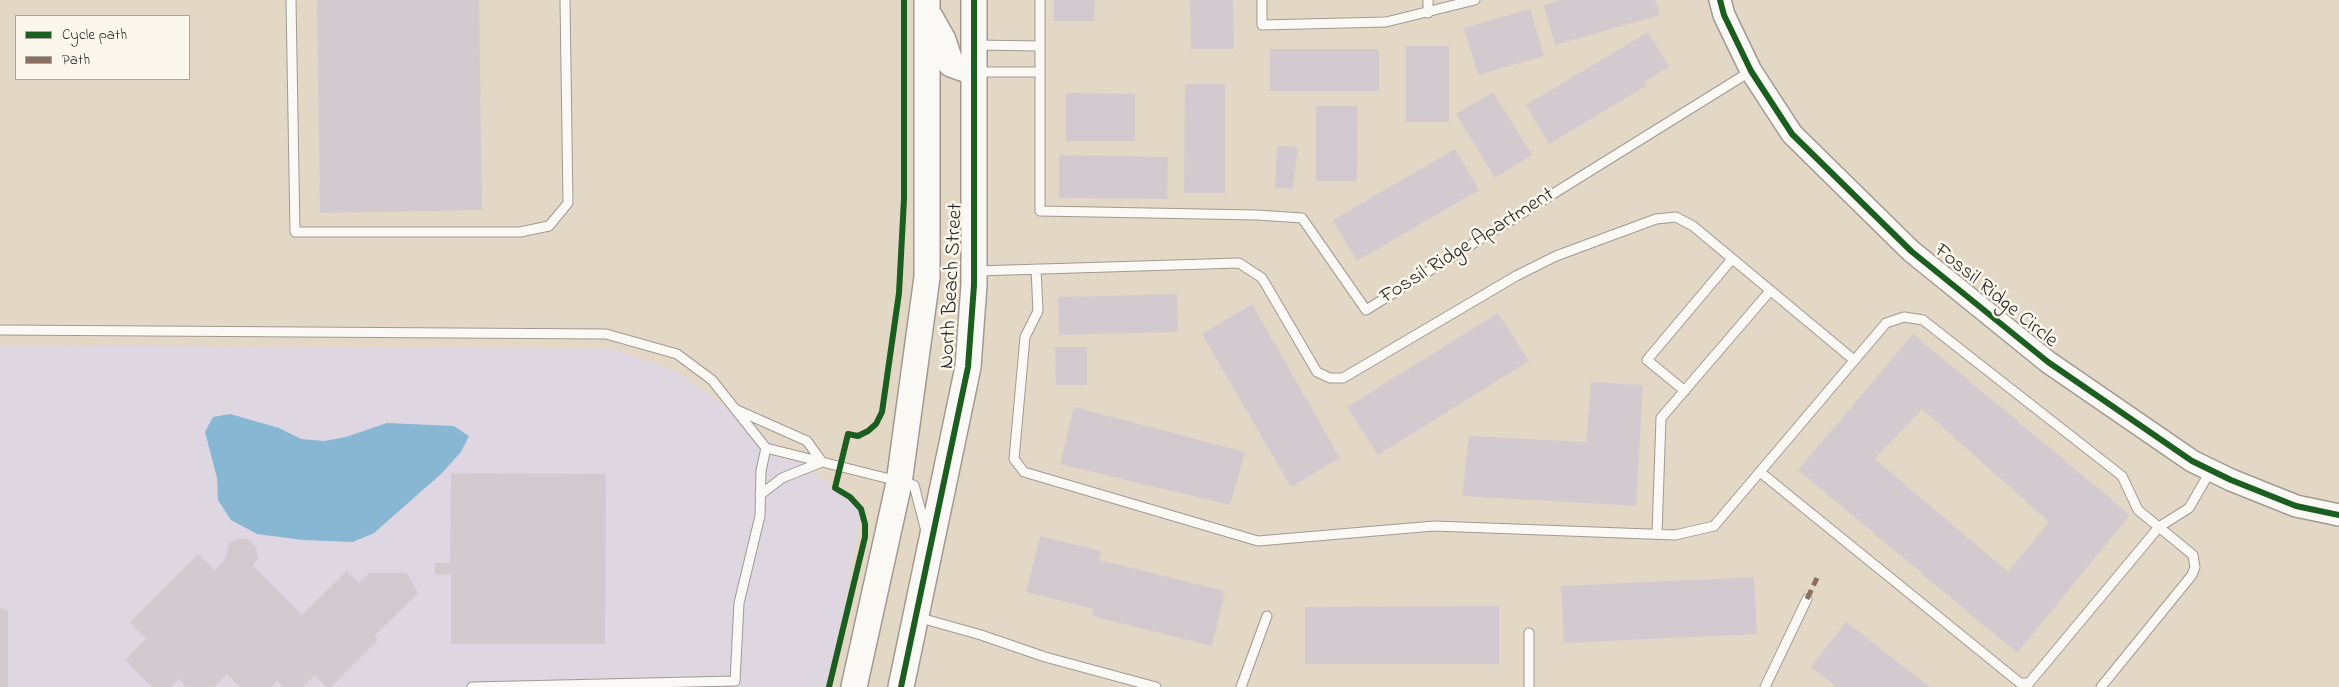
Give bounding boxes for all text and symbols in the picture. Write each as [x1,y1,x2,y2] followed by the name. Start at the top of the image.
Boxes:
[15,15,190,80] legend
[62,24,127,46] text: Cycle path
[62,49,90,71] text: Path
[1376,183,1560,311] street label: Fossil Ridge Apartment
[936,202,970,370] street label: North Beach Street
[1928,239,2062,355] street label: Fossil Ridge Circle

